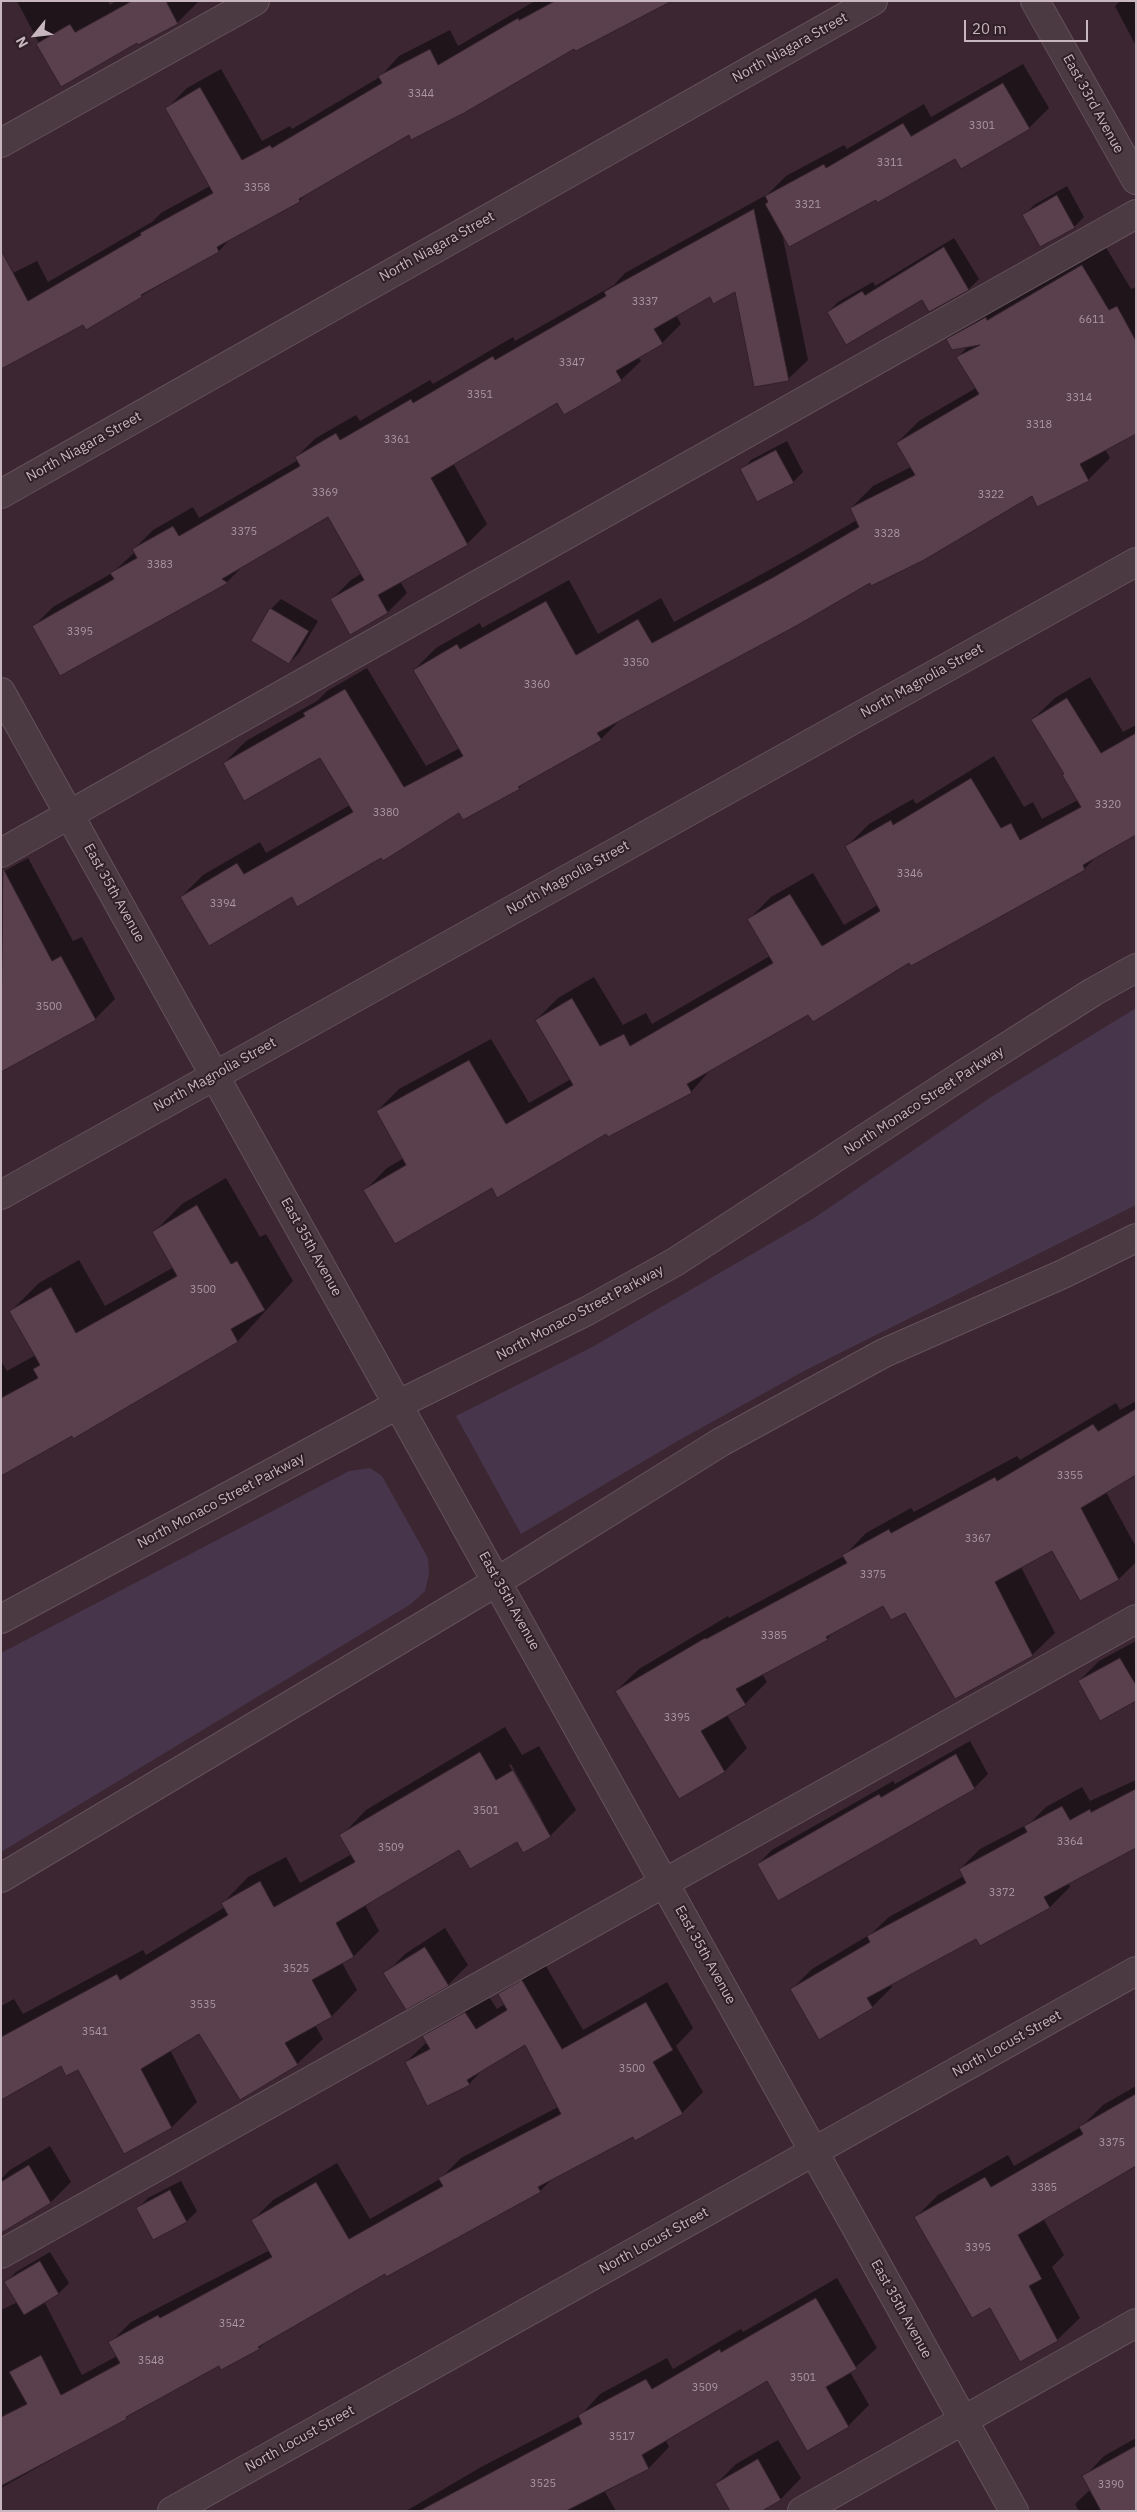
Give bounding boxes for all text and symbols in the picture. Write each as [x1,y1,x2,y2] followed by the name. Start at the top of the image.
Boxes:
[729,9,851,87] street label: North Niagara Street
[10,10,60,60] north arrow
[967,10,1091,42] scale bar
[972,19,1007,38] text: 20 m
[12,33,32,51] text: N
[1059,52,1127,156] street label: East 33rd Avenue
[408,87,434,101] house number: 3344
[969,119,995,133] house number: 3301
[877,156,903,170] house number: 3311
[244,181,270,195] house number: 3358
[795,198,821,212] house number: 3321
[376,208,498,286] street label: North Niagara Street
[632,295,658,309] house number: 3337
[1079,313,1105,327] house number: 6611
[559,356,585,370] house number: 3347
[467,388,493,402] house number: 3351
[1066,391,1092,405] house number: 3314
[23,408,145,486] street label: North Niagara Street
[1026,418,1052,432] house number: 3318
[384,433,410,447] house number: 3361
[312,486,338,500] house number: 3369
[978,488,1004,502] house number: 3322
[231,525,257,539] house number: 3375
[874,527,900,541] house number: 3328
[147,558,173,572] house number: 3383
[67,625,93,639] house number: 3395
[858,640,986,722] street label: North Magnolia Street
[623,656,649,670] house number: 3350
[524,678,550,692] house number: 3360
[1095,798,1121,812] house number: 3320
[373,806,399,820] house number: 3380
[504,837,632,919] street label: North Magnolia Street
[80,841,148,945] street label: East 35th Avenue
[897,867,923,881] house number: 3346
[210,897,236,911] house number: 3394
[36,1000,62,1014] house number: 3500
[151,1034,279,1116] street label: North Magnolia Street
[841,1043,1007,1159] street label: North Monaco Street Parkway
[277,1195,345,1299] street label: East 35th Avenue
[494,1262,666,1364] street label: North Monaco Street Parkway
[190,1283,216,1297] house number: 3500
[135,1450,307,1552] street label: North Monaco Street Parkway
[1057,1469,1083,1483] house number: 3355
[965,1532,991,1546] house number: 3367
[475,1549,543,1653] street label: East 35th Avenue
[860,1568,886,1582] house number: 3375
[761,1629,787,1643] house number: 3385
[664,1711,690,1725] house number: 3395
[473,1804,499,1818] house number: 3501
[1057,1835,1083,1849] house number: 3364
[378,1841,404,1855] house number: 3509
[989,1886,1015,1900] house number: 3372
[671,1903,739,2007] street label: East 35th Avenue
[283,1962,309,1976] house number: 3525
[190,1998,216,2012] house number: 3535
[950,2007,1064,2081] street label: North Locust Street
[82,2025,108,2039] house number: 3541
[619,2062,645,2076] house number: 3500
[1099,2136,1125,2150] house number: 3375
[1031,2181,1057,2195] house number: 3385
[597,2204,711,2278] street label: North Locust Street
[965,2241,991,2255] house number: 3395
[867,2257,935,2361] street label: East 35th Avenue
[219,2317,245,2331] house number: 3542
[138,2354,164,2368] house number: 3548
[790,2371,816,2385] house number: 3501
[692,2381,718,2395] house number: 3509
[243,2402,357,2476] street label: North Locust Street
[609,2430,635,2444] house number: 3517
[530,2477,556,2491] house number: 3525
[1098,2478,1124,2492] house number: 3390

